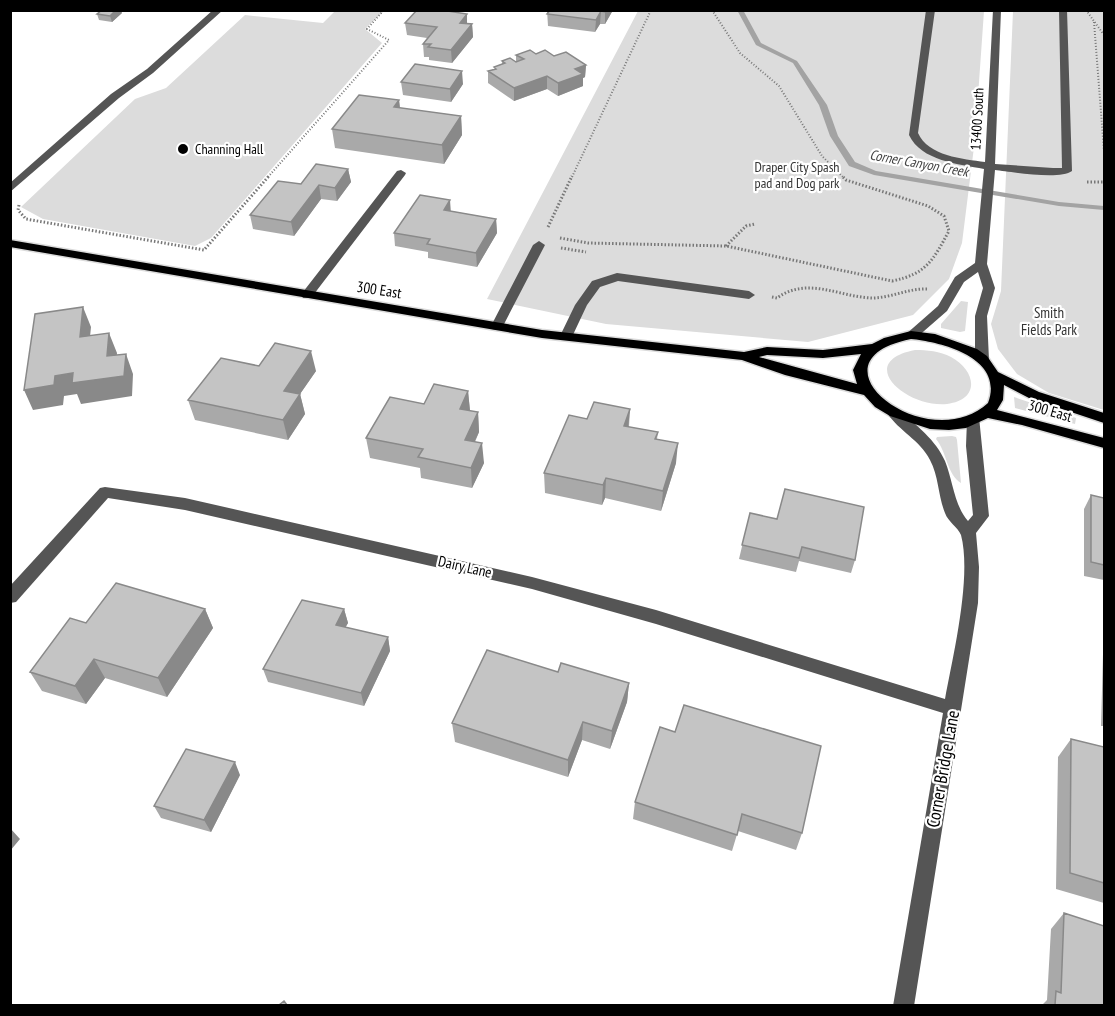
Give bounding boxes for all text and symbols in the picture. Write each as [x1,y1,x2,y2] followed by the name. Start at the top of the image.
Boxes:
[966,87,988,151] street label: 13400 South
[195,140,264,158] place label: Channing Hall
[176,142,190,156] marker: Channing Hall
[868,145,971,181] water label: Corner Canyon Creek
[754,158,840,192] park label: Draper City Spash pad and Dog park
[355,277,403,302] street label: 300 East
[1021,303,1077,339] park label: Smith Fields Park
[1026,395,1074,426] street label: 300 East
[436,551,494,582] street label: Dairy Lane
[921,709,964,829] street label: Corner Bridge Lane

